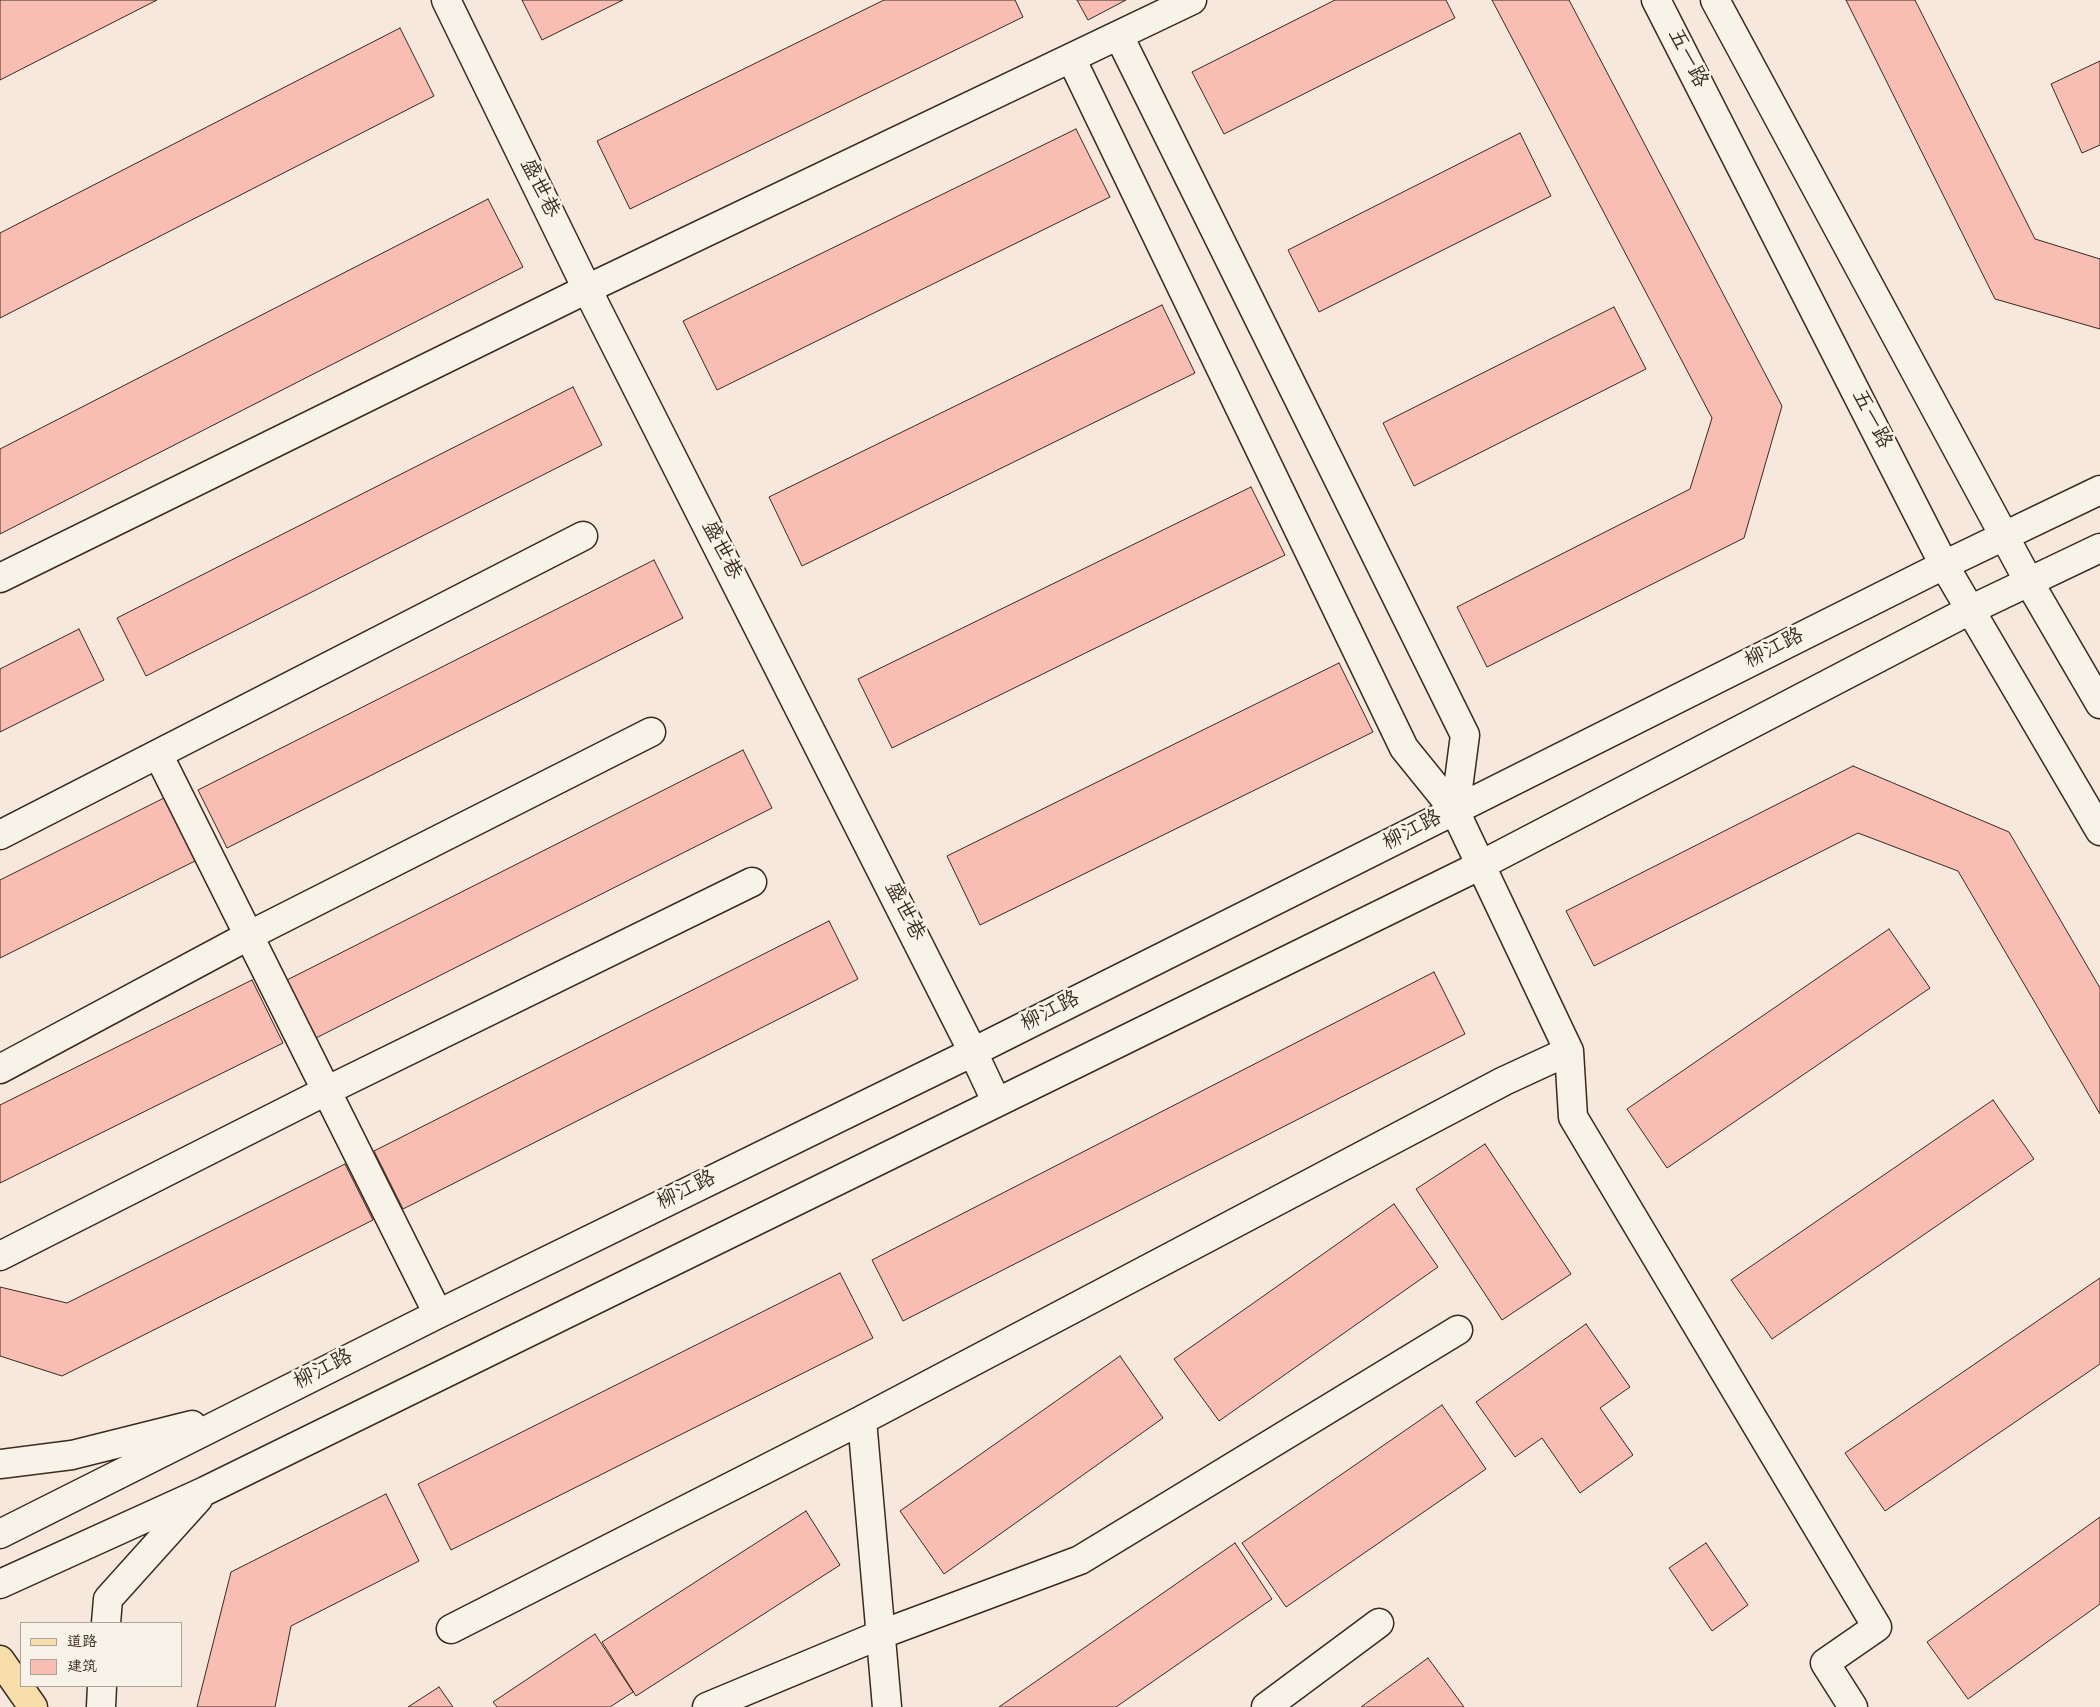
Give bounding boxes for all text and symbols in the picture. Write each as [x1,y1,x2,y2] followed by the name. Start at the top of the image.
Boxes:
[1660,25,1712,93] street label: 五一路
[513,155,563,223] street label: 盛世巷
[1844,386,1896,454] street label: 五一路
[694,517,746,585] street label: 盛世巷
[1741,624,1809,676] street label: 柳江路
[1379,806,1447,858] street label: 柳江路
[877,878,929,946] street label: 盛世巷
[1017,987,1085,1039] street label: 柳江路
[653,1167,721,1217] street label: 柳江路
[290,1345,358,1397] street label: 柳江路
[20,1622,182,1687] legend
[67,1631,97,1653] text: 道路
[67,1656,97,1678] text: 建筑

